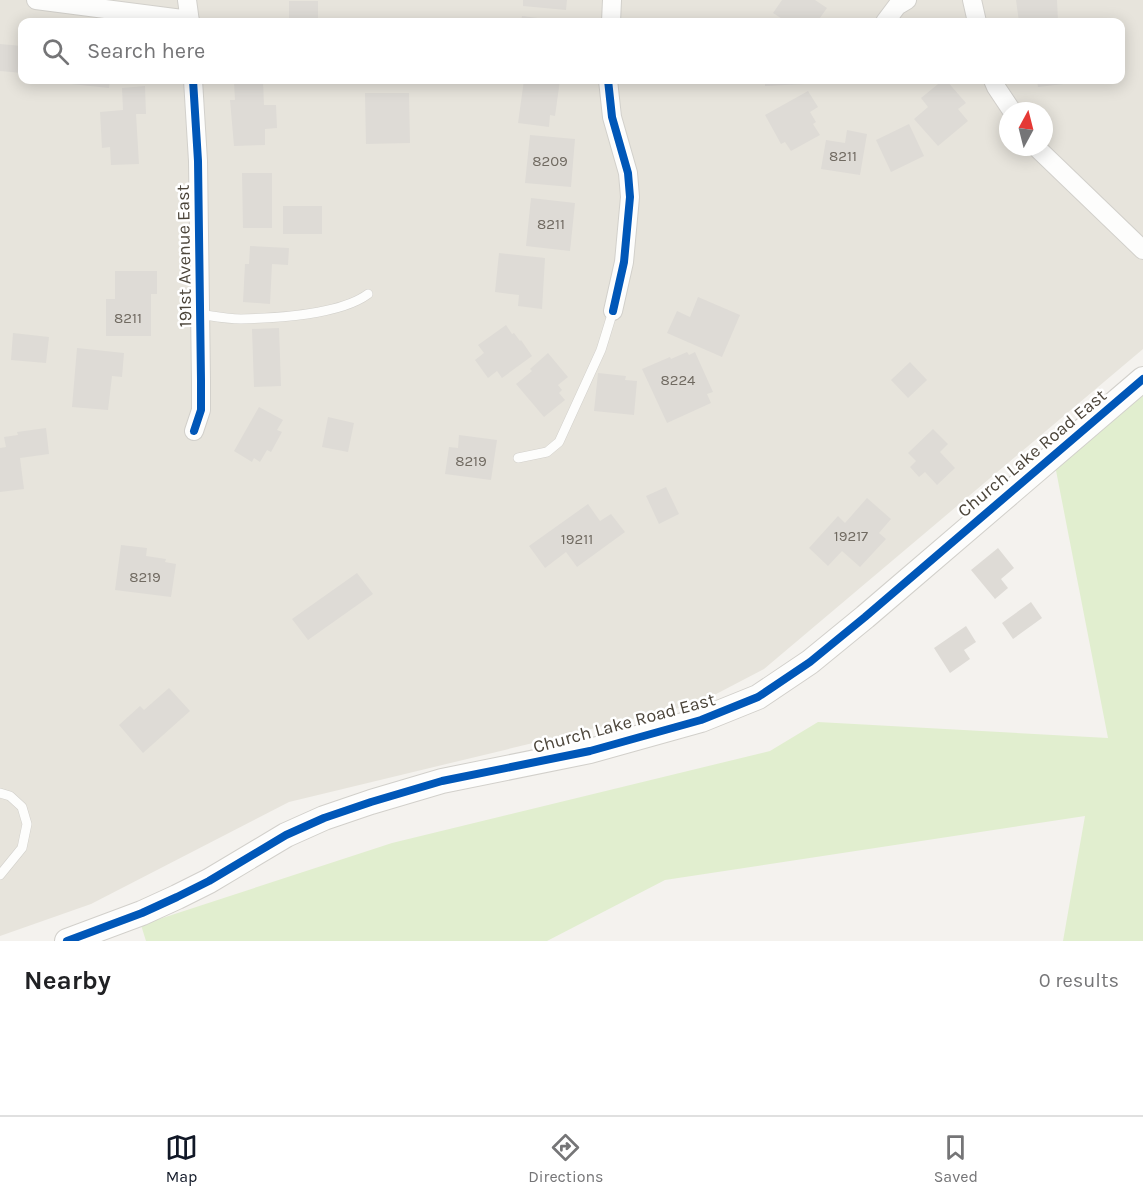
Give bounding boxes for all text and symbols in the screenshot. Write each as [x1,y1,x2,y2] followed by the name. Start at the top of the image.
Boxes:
[18,18,1125,84] search box
[39,35,72,68] icon: search
[87,38,205,64] text: Search here
[999,102,1053,156] north arrow
[829,147,857,165] house number: 8211
[532,152,568,170] house number: 8209
[172,184,196,327] street label: 191st Avenue East
[537,215,565,233] house number: 8211
[114,309,142,327] house number: 8211
[661,371,696,389] house number: 8224
[953,384,1111,522] street label: Church Lake Road East
[455,452,487,470] house number: 8219
[834,527,868,545] house number: 19217
[561,530,593,548] house number: 19211
[129,568,161,586] house number: 8219
[531,688,718,758] street label: Church Lake Road East
[24,965,111,996] text: Nearby
[1039,969,1119,992] text: 0 results
[165,1131,198,1186] tab: Map
[528,1131,603,1186] tab: Directions
[934,1131,978,1186] tab: Saved

